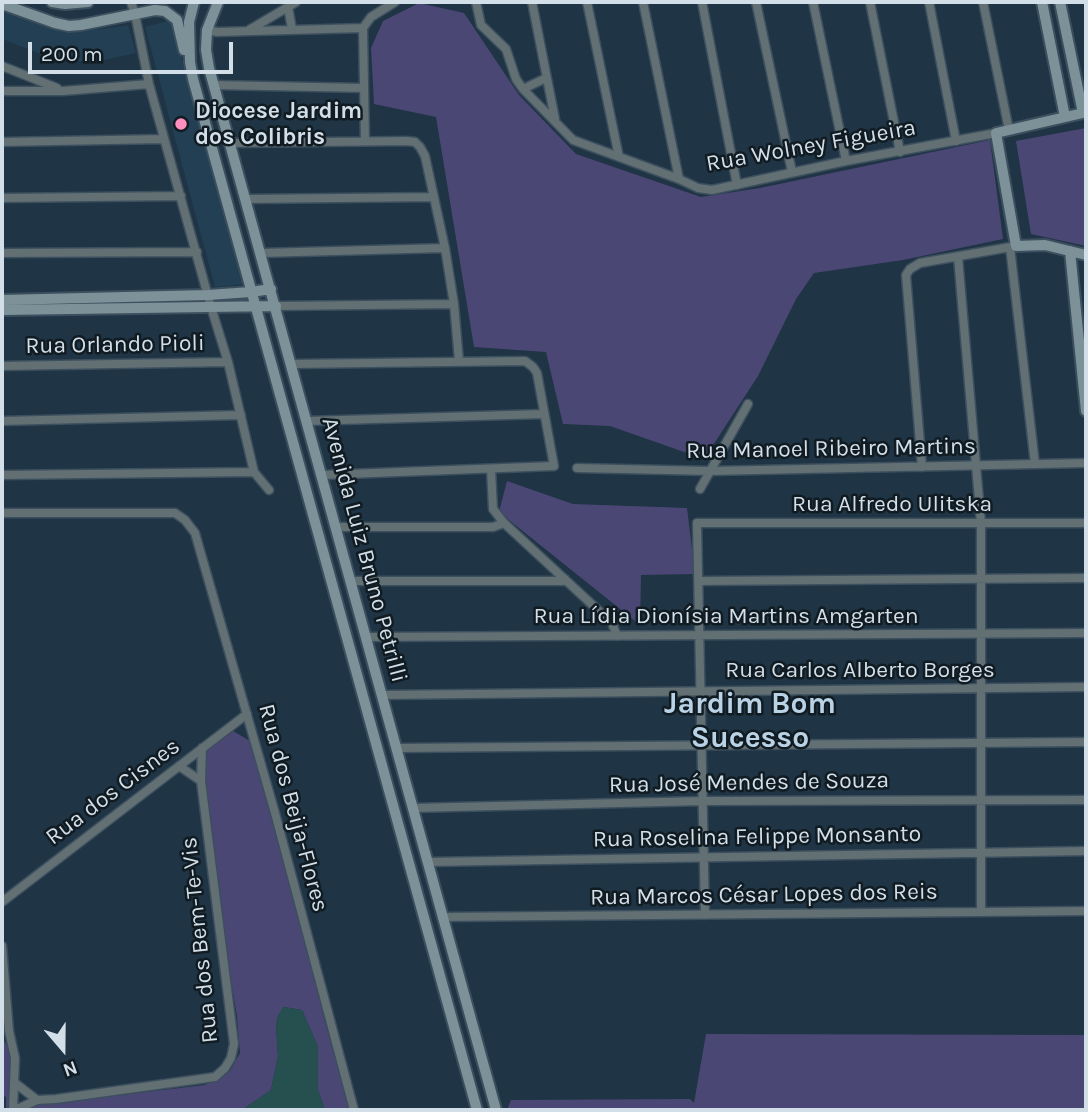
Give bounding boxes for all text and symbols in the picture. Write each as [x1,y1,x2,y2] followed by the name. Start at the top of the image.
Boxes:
[32,28,236,72] scale bar
[41,42,103,66] text: 200 m
[195,97,362,151] place label: Diocese Jardim dos Colibris
[704,114,918,178] street label: Rua Wolney Figueira
[173,116,189,132] marker: Diocese Jardim dos Colibris
[25,330,205,360] street label: Rua Orlando Pioli
[315,415,413,685] street label: Avenida Luiz Bruno Petrilli
[686,433,976,465] street label: Rua Manoel Ribeiro Martins
[792,490,992,518] street label: Rua Alfredo Ulitska
[533,602,919,630] street label: Rua Lídia Dionísia Martins Amgarten
[725,656,995,684] street label: Rua Carlos Alberto Borges
[664,686,836,756] district label: Jardim Bom Sucesso
[252,701,334,915] street label: Rua dos Beija-Flores
[41,733,185,851] street label: Rua dos Cisnes
[609,767,889,799] street label: Rua José Mendes de Souza
[593,820,921,854] street label: Rua Roselina Felippe Monsanto
[175,836,225,1044] street label: Rua dos Bem-Te-Vis
[590,878,938,912] street label: Rua Marcos César Lopes dos Reis
[28,1014,98,1084] north arrow
[60,1056,80,1081] text: N

